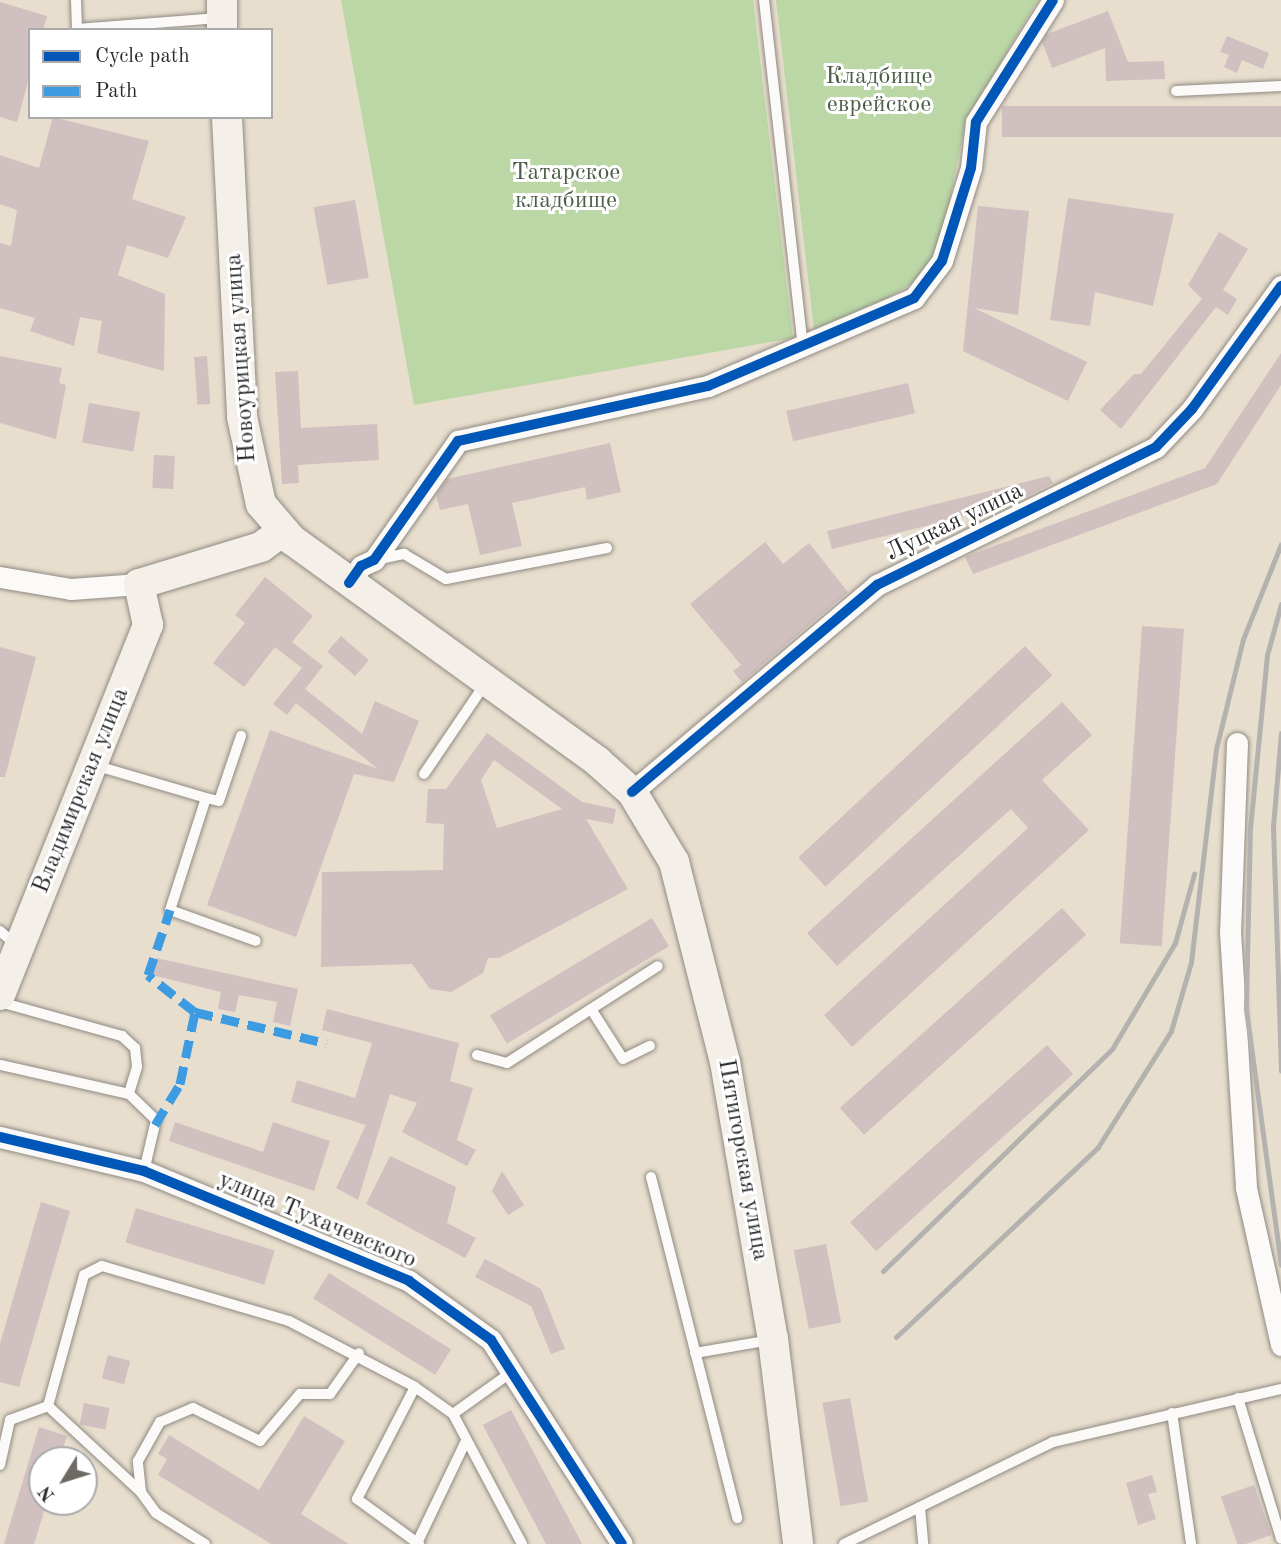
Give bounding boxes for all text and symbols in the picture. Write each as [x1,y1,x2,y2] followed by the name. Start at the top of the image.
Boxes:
[28,28,273,119] legend
[95,46,190,67] text: Cycle path
[825,64,933,120] park label: Кладбище еврейское
[95,81,138,102] text: Path
[512,160,620,216] park label: Татарское кладбище
[220,253,264,463] street label: Новоурицкая улица
[882,477,1028,569] street label: Луцкая улица
[28,684,136,898] street label: Владимирская улица
[710,1057,774,1263] street label: Пятигорская улица
[214,1166,420,1276] street label: улица Тухачевского
[28,1446,98,1516] north arrow
[36,1481,60,1505] text: N

